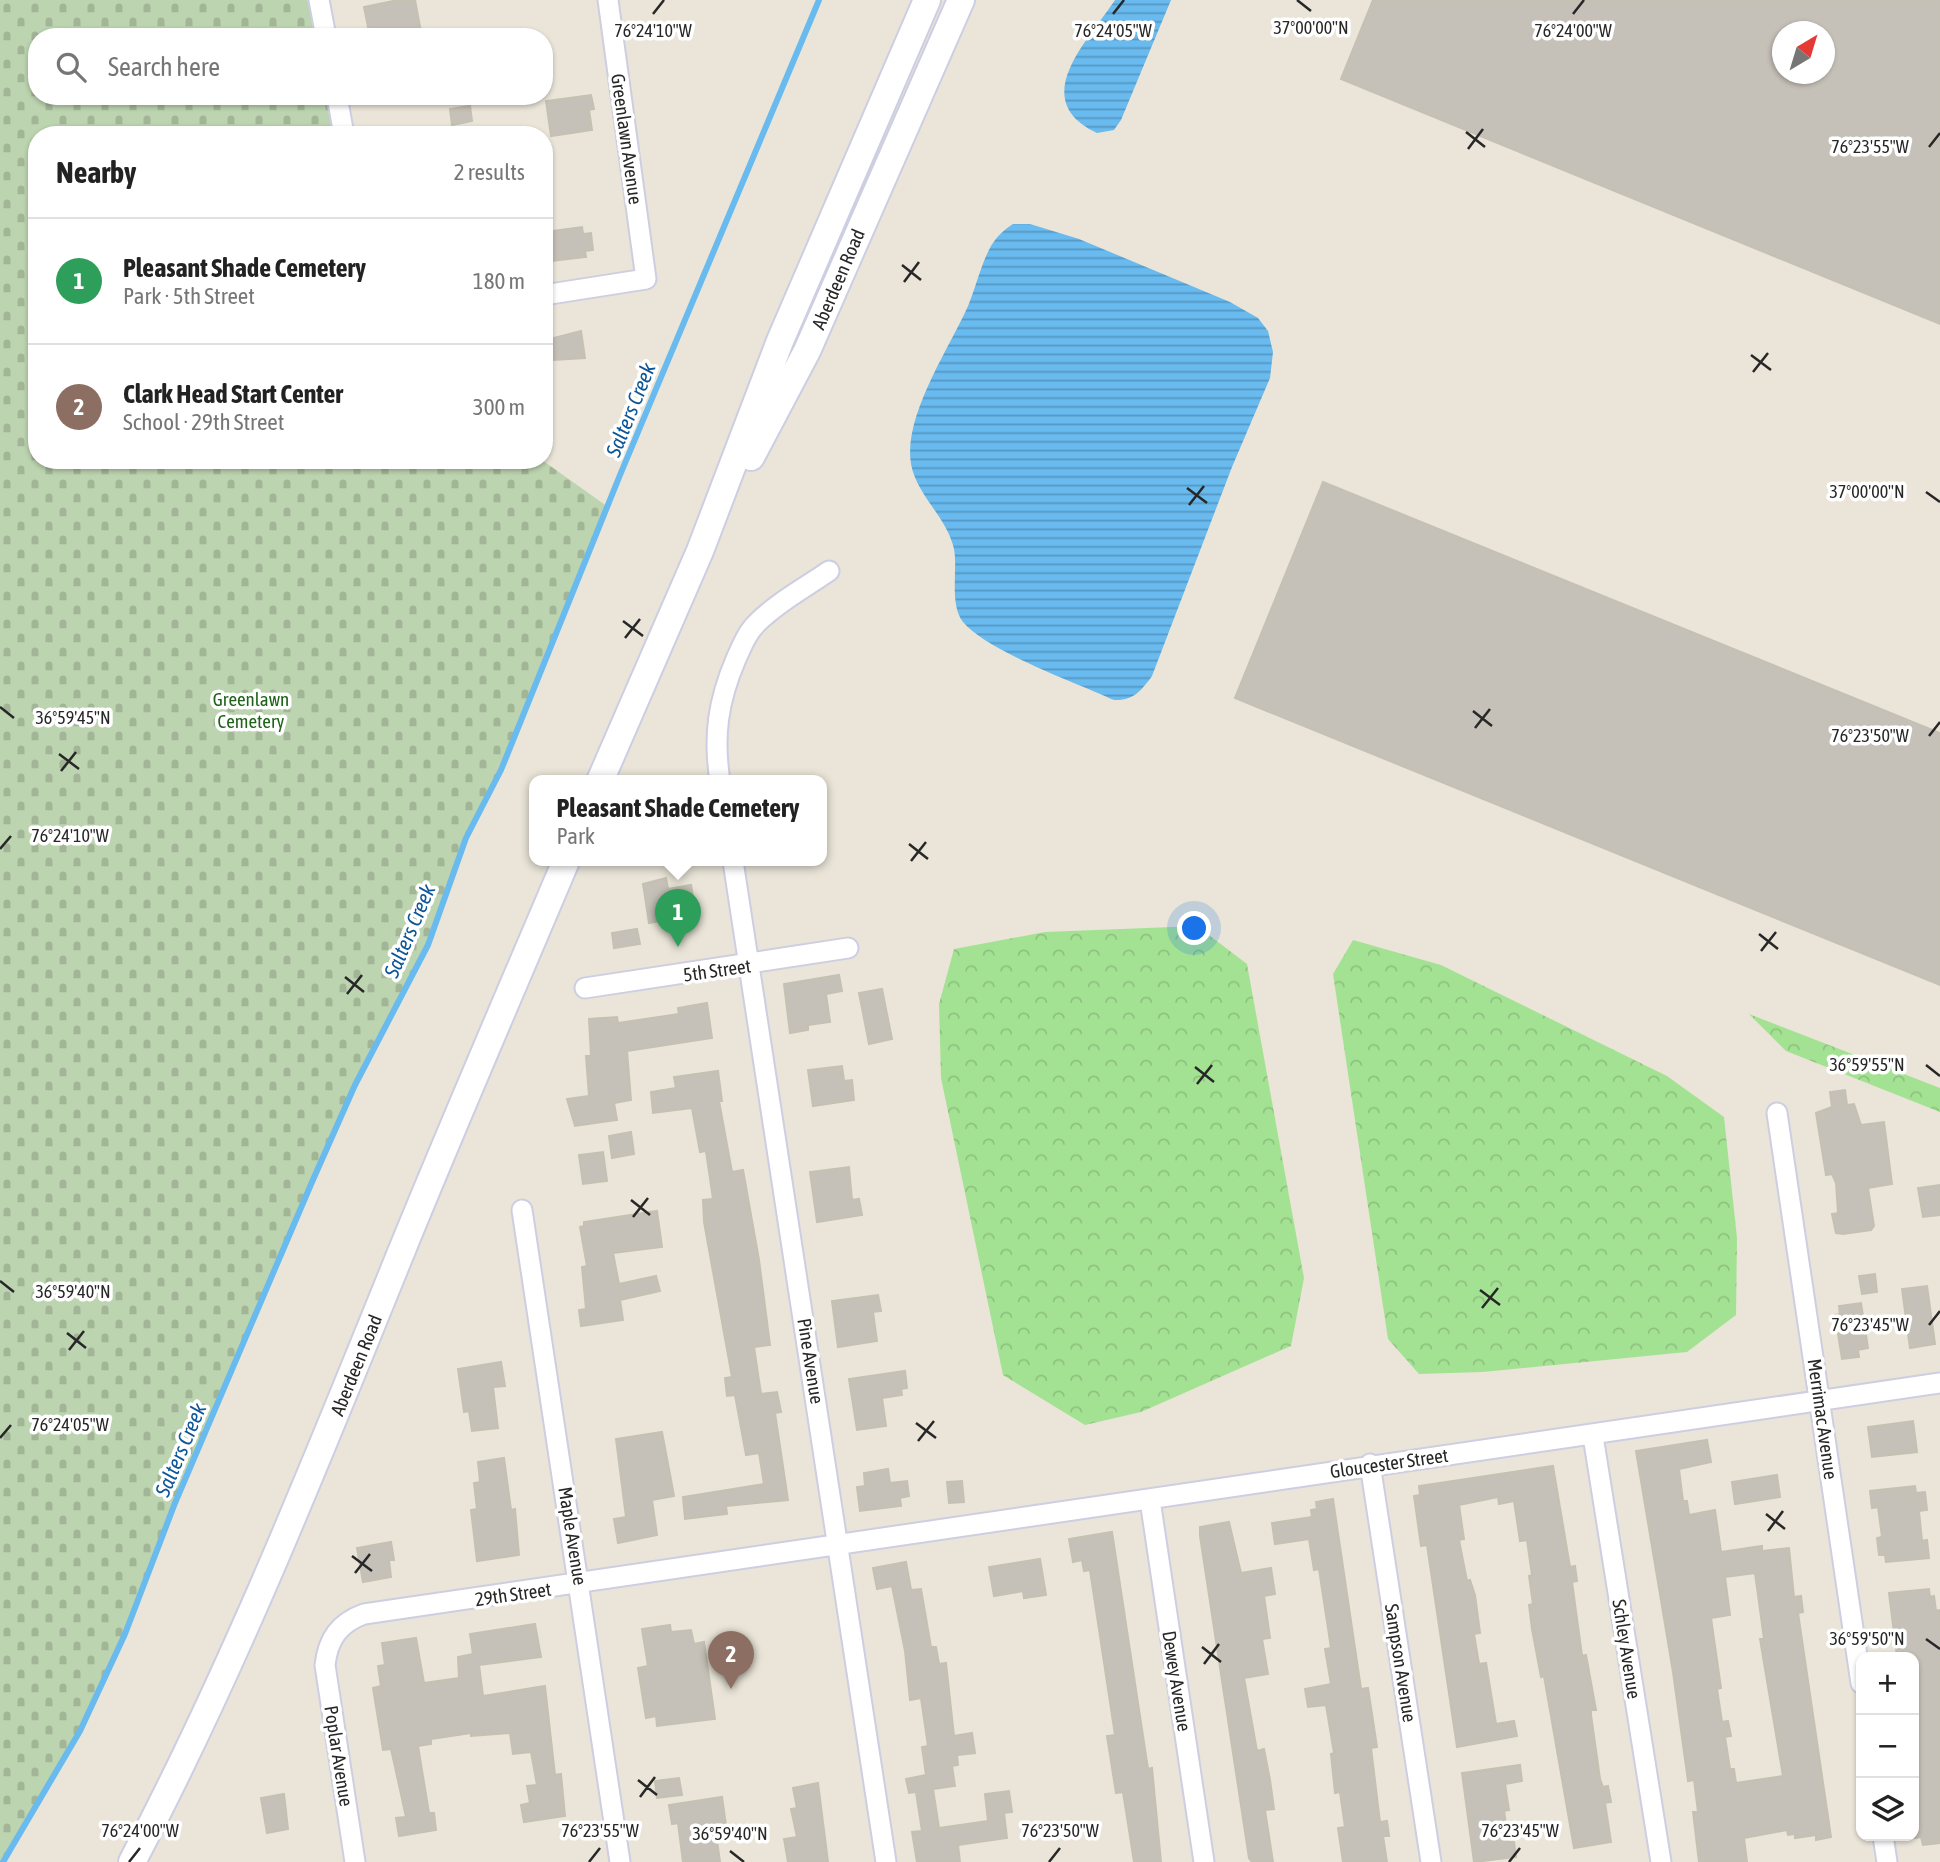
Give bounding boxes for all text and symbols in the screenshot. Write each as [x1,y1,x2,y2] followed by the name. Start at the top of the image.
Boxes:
[1273,17,1349,38] text: 37°00'00"N
[614,20,692,41] text: 76°24'10"W
[1074,20,1152,41] text: 76°24'05"W
[1534,20,1612,41] text: 76°24'00"W
[1772,21,1835,84] north arrow
[28,28,553,105] search box
[52,48,90,86] icon: search
[108,52,220,82] text: Search here
[607,72,647,206] street label: Greenlawn Avenue
[1831,136,1909,157] text: 76°23'55"W
[56,155,136,189] text: Nearby
[454,159,525,185] text: 2 results
[807,226,869,332] street label: Aberdeen Road
[123,253,366,283] text: Pleasant Shade Cemetery
[74,268,84,294] text: 1
[473,268,525,294] text: 180 m
[123,283,255,309] text: Park · 5th Street
[600,359,660,461] water label: Salters Creek
[123,379,343,409] text: Clark Head Start Center
[74,394,84,420] text: 2
[473,394,525,420] text: 300 m
[123,409,284,435] text: School · 29th Street
[1829,481,1905,502] text: 37°00'00"N
[213,688,289,732] park label: Greenlawn Cemetery
[35,707,111,728] text: 36°59'45"N
[1831,725,1909,746] text: 76°23'50"W
[529,775,827,866] popup
[557,793,799,823] text: Pleasant Shade Cemetery
[557,823,595,849] text: Park
[31,825,109,846] text: 76°24'10"W
[378,880,440,982] water label: Salters Creek
[655,889,701,947] pin: 1
[1177,911,1211,945] your location
[682,954,752,986] street label: 5th Street
[1829,1054,1905,1075] text: 36°59'55"N
[35,1281,111,1302] text: 36°59'40"N
[326,1311,386,1419] street label: Aberdeen Road
[1831,1314,1909,1335] text: 76°23'45"W
[793,1317,829,1405] street label: Pine Avenue
[1804,1357,1842,1481] street label: Merrimac Avenue
[149,1399,211,1501] water label: Salters Creek
[31,1414,109,1435] text: 76°24'05"W
[1328,1444,1450,1482] street label: Gloucester Street
[554,1485,592,1587] street label: Maple Avenue
[473,1578,553,1610] street label: 29th Street
[1608,1598,1646,1700] street label: Schley Avenue
[1381,1602,1421,1724] street label: Sampson Avenue
[1829,1628,1905,1649] text: 36°59'50"N
[1158,1629,1196,1733] street label: Dewey Avenue
[708,1631,754,1689] pin: 2
[1856,1652,1919,1841] map controls
[1856,1652,1919,1715] button: +
[320,1704,358,1808] street label: Poplar Avenue
[1856,1715,1919,1778] button: −
[1856,1778,1919,1841] button: layers
[101,1820,179,1841] text: 76°24'00"W
[561,1820,639,1841] text: 76°23'55"W
[1021,1820,1099,1841] text: 76°23'50"W
[1481,1820,1559,1841] text: 76°23'45"W
[692,1823,768,1844] text: 36°59'40"N

